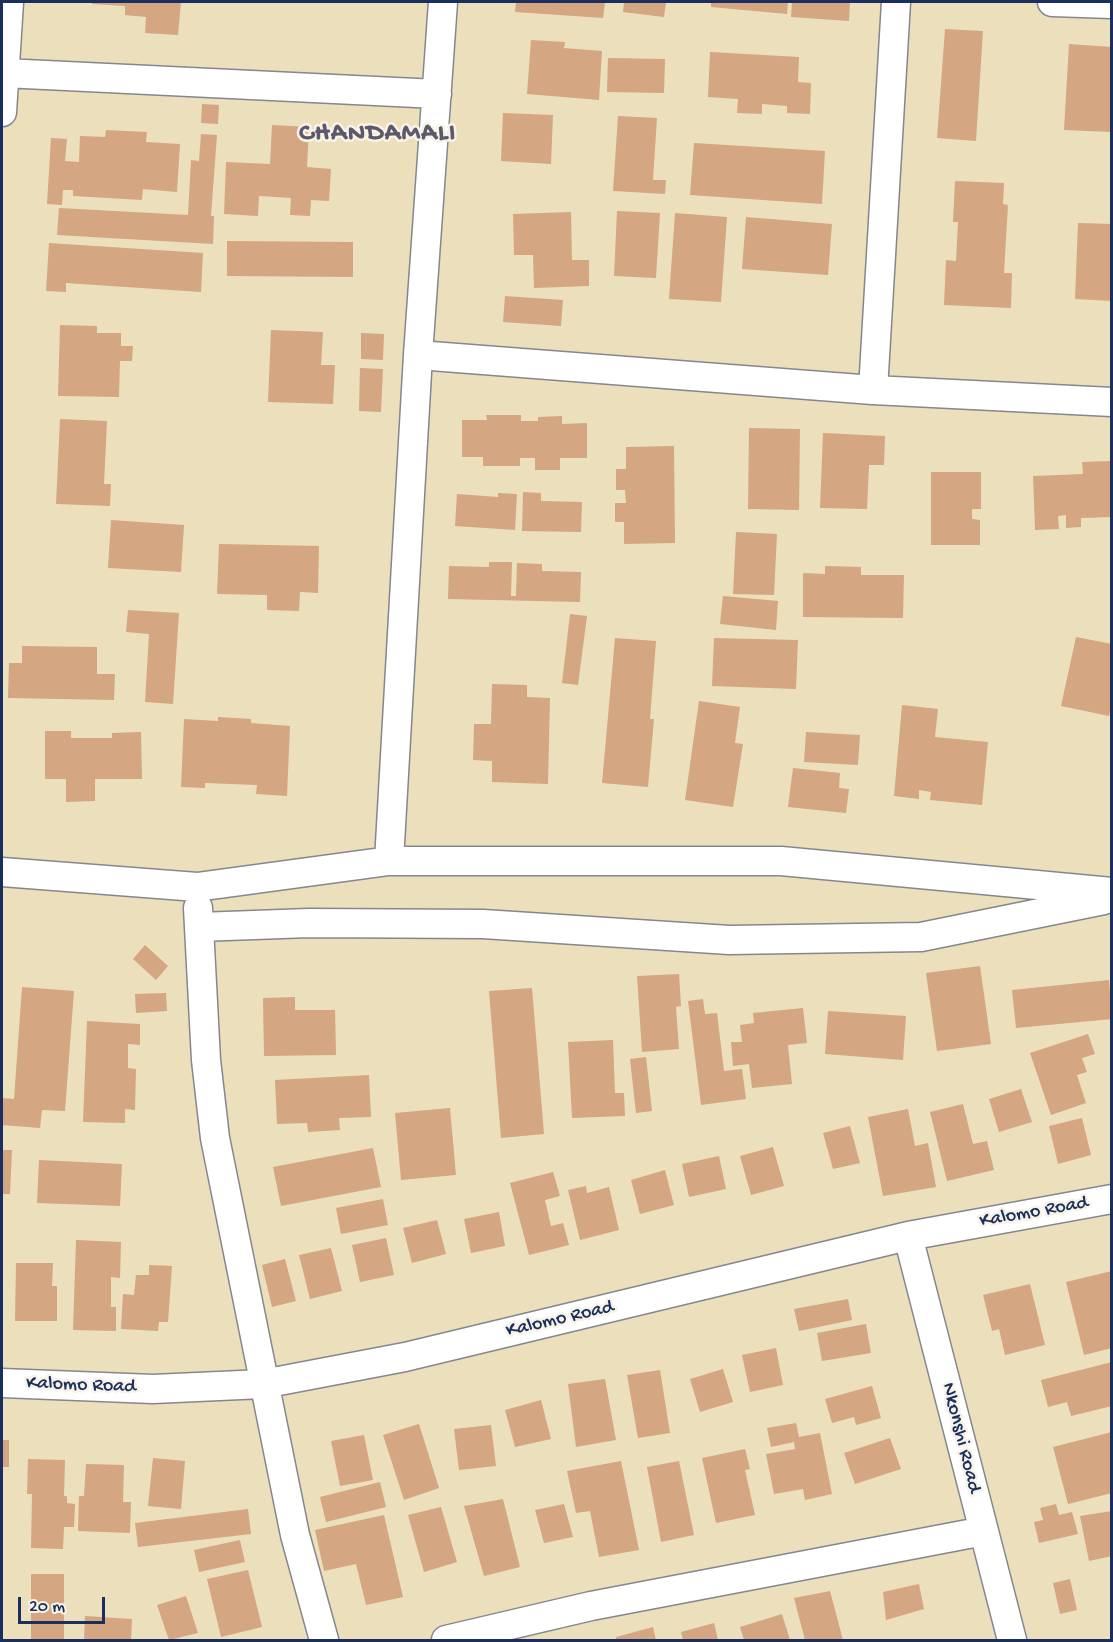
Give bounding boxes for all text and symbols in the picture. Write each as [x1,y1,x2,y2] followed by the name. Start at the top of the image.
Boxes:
[299,119,457,151] district label: CHANDAMALI
[978,1192,1090,1234] street label: Kalomo Road
[504,1296,616,1344] street label: Kalomo Road
[26,1372,136,1400] street label: Kalomo Road
[935,1380,985,1496] street label: Nkonshi Road
[21,1585,108,1623] scale bar
[29,1597,65,1618] text: 20 m

